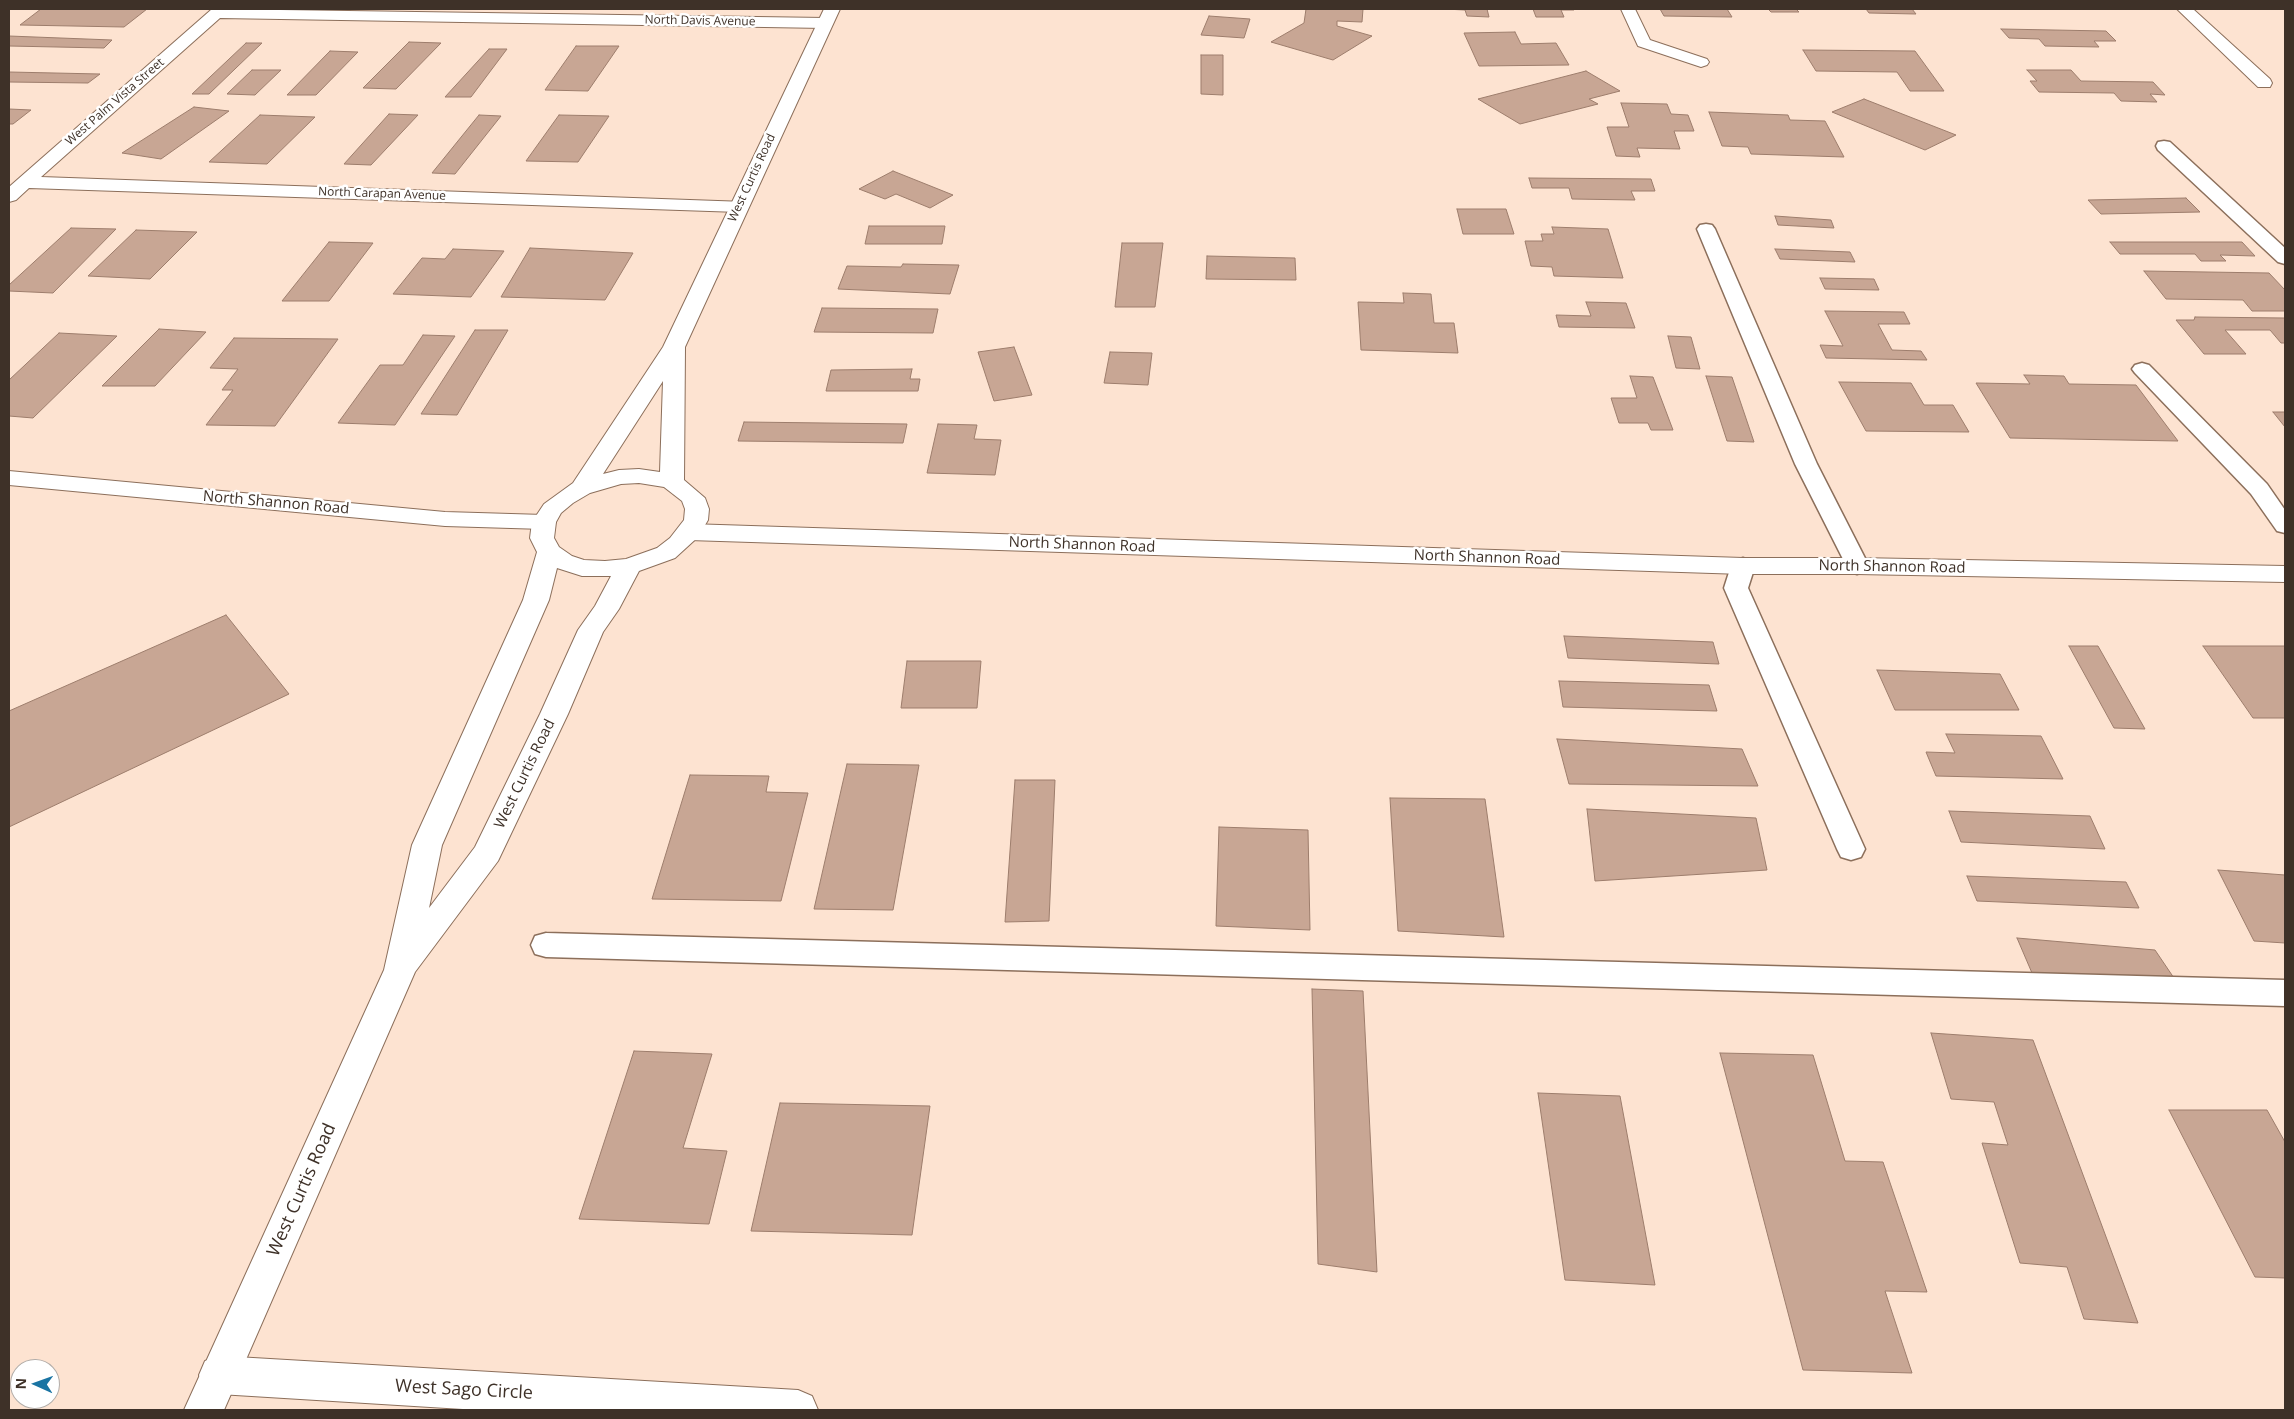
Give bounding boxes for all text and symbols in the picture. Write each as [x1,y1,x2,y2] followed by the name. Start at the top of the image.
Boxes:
[644,13,756,29] street label: North Davis Avenue
[63,55,167,149] street label: West Palm Vista Street
[725,132,779,224] street label: West Curtis Road
[318,185,446,203] street label: North Carapan Avenue
[202,488,350,518] street label: North Shannon Road
[1008,533,1156,557] street label: North Shannon Road
[1413,546,1561,570] street label: North Shannon Road
[1818,557,1966,577] street label: North Shannon Road
[491,716,559,832] street label: West Curtis Road
[263,1120,341,1260] street label: West Curtis Road
[10,1359,60,1409] north arrow
[395,1376,533,1404] street label: West Sago Circle
[11,1377,30,1390] text: N

